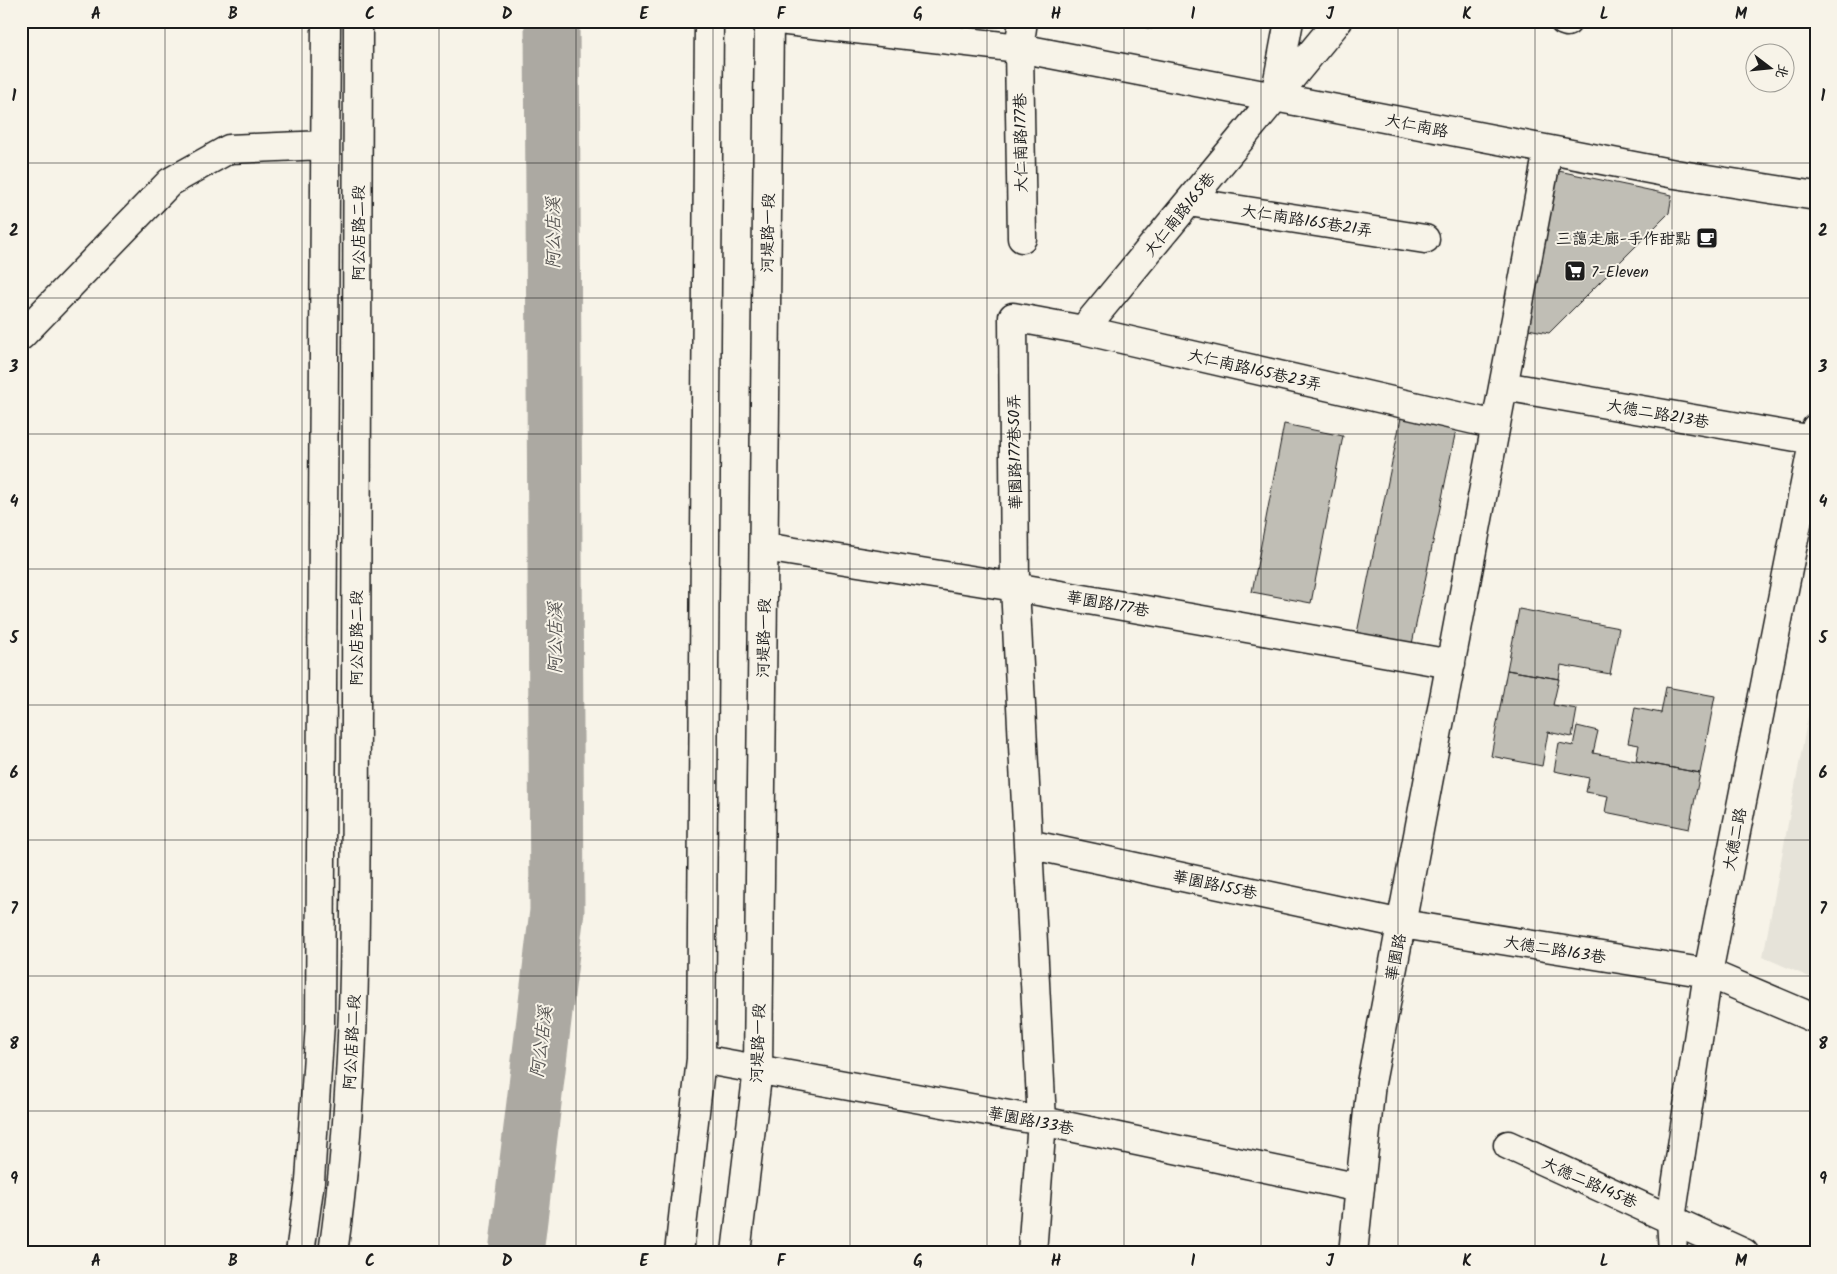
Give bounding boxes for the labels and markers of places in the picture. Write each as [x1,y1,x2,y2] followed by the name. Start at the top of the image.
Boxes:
[1695,226,1719,250] cafe icon: 三藹走廊-手作甜點
[1556,227,1691,252] place label: 三藹走廊-手作甜點
[1563,259,1587,283] supermarket icon: 7-Eleven
[1591,260,1649,285] place label: 7-Eleven

